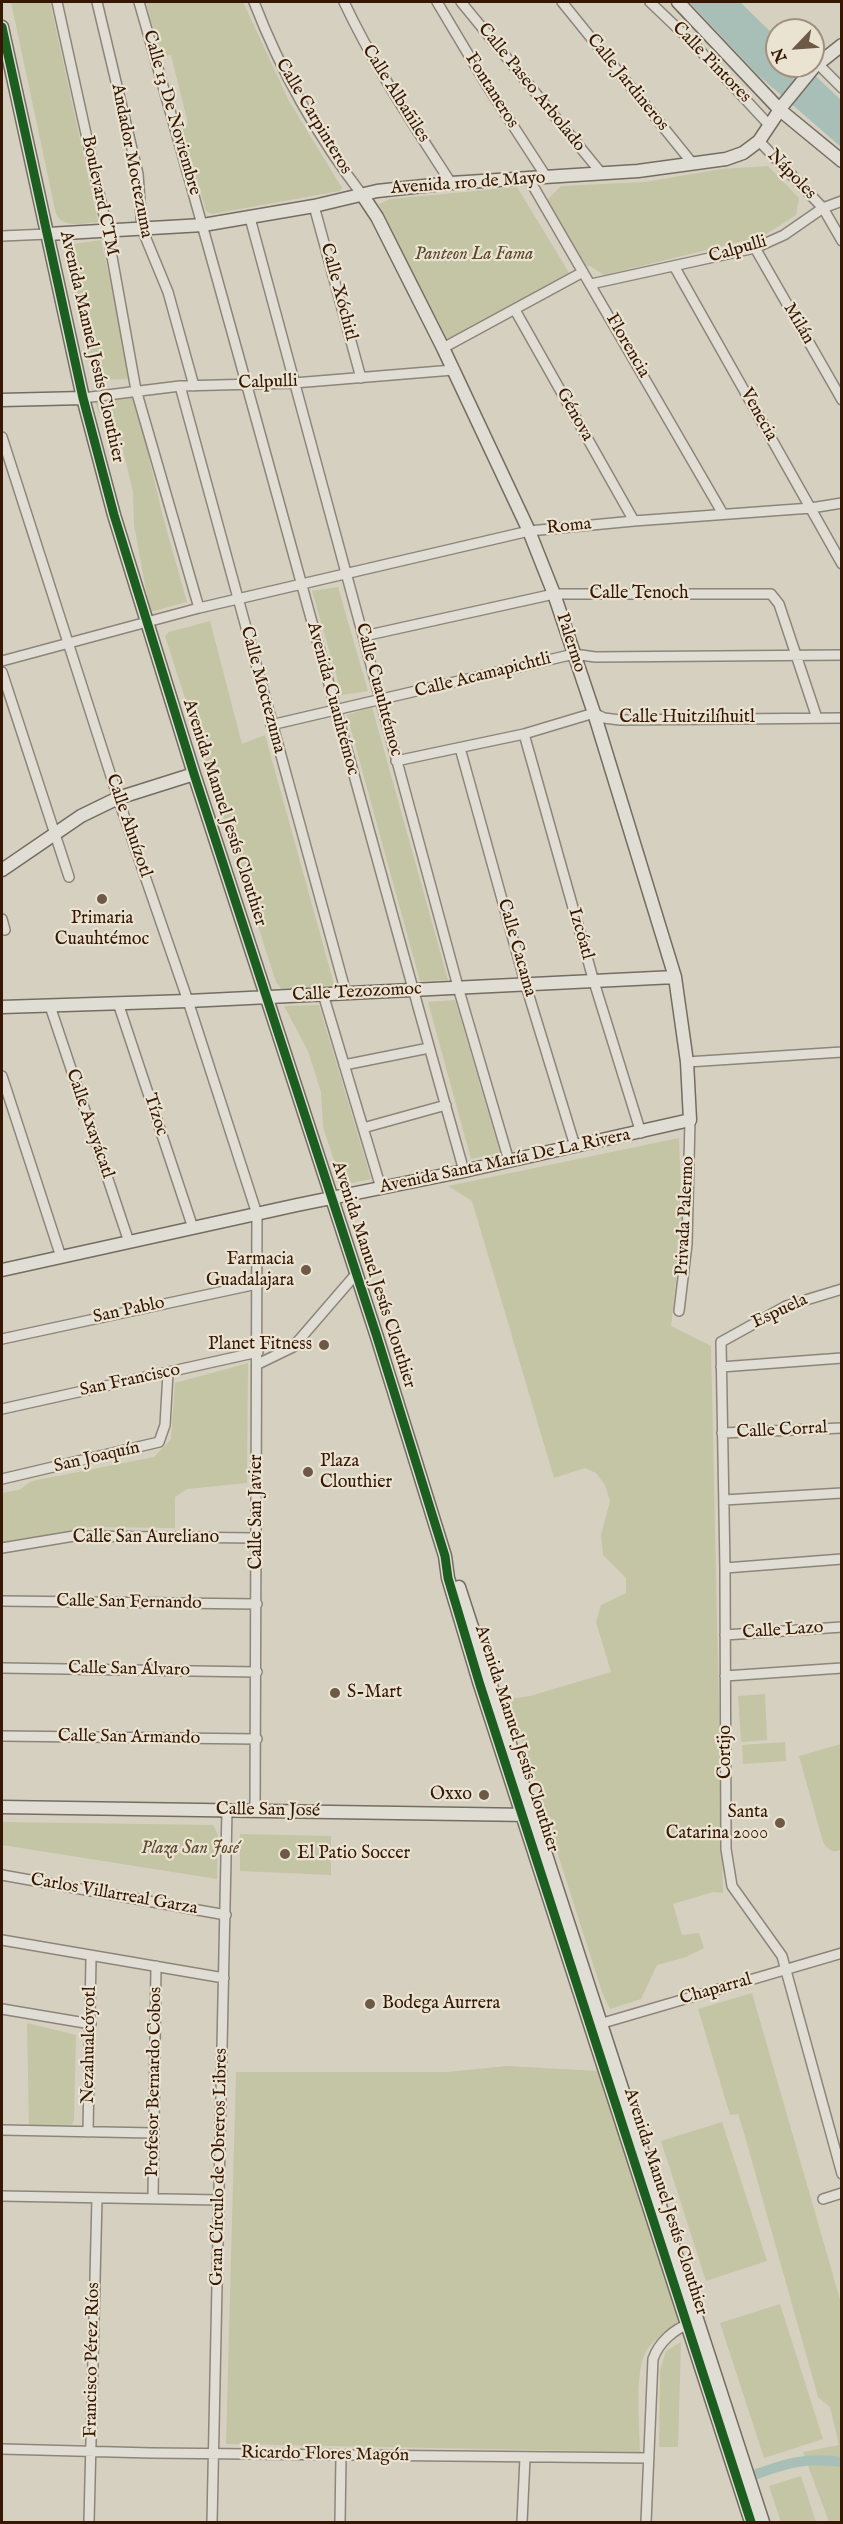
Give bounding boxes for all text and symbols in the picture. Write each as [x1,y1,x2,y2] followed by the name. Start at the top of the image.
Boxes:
[667,18,755,108] street label: Calle Pintores
[765,18,825,78] north arrow
[473,19,589,157] street label: Calle Paseo Arbolado
[137,28,205,198] street label: Calle 13 De Noviembre
[581,30,673,136] street label: Calle Jardineros
[356,41,434,147] street label: Calle Albañiles
[769,44,792,65] text: N
[459,49,523,133] street label: Fontaneros
[270,55,356,179] street label: Calle Carpinteros
[105,82,157,240] street label: Andador Moctezuma
[76,134,122,258] street label: Boulevard CTM
[762,145,820,205] street label: Nápoles
[390,168,546,200] street label: Avenida 1ro de Mayo
[54,229,128,465] street label: Avenida Manuel Jesús Clouthier
[707,231,769,269] street label: Calpulli
[315,241,361,343] street label: Calle Xóchitl
[415,244,533,266] park label: Panteon La Fama
[778,300,818,348] street label: Milán
[600,310,654,382] street label: Florencia
[238,371,298,395] street label: Calpulli
[551,385,597,445] street label: Génova
[735,385,781,445] street label: Venecia
[545,514,593,540] street label: Roma
[589,583,689,605] street label: Calle Tenoch
[550,611,590,675] street label: Palermo
[301,620,363,778] street label: Avenida Cuauhtémoc
[350,621,406,759] street label: Calle Cuauhtémoc
[235,624,289,756] street label: Calle Moctezuma
[413,649,553,703] street label: Calle Acamapichtli
[177,697,271,929] street label: Avenida Manuel Jesús Clouthier
[619,707,755,729] street label: Calle Huitzilíhuitl
[100,772,156,880] street label: Calle Ahuízotl
[95,892,109,906] marker: Primaria Cuauhtémoc
[492,897,540,999] street label: Calle Cacama
[562,906,598,962] street label: Izcóatl
[55,908,149,950] place label: Primaria Cuauhtémoc
[292,979,422,1007] street label: Calle Tezozomoc
[60,1066,118,1182] street label: Calle Axayácatl
[138,1091,172,1139] street label: Tízoc
[378,1125,632,1199] street label: Avenida Santa María De La Rivera
[672,1155,700,1277] street label: Privada Palermo
[326,1159,420,1391] street label: Avenida Manuel Jesús Clouthier
[206,1249,294,1292] place label: Farmacia Guadalajara
[299,1263,313,1277] marker: Farmacia Guadalajara
[749,1290,811,1334] street label: Espuela
[91,1293,167,1329] street label: San Pablo
[208,1334,312,1356] place label: Planet Fitness
[317,1338,331,1352] marker: Planet Fitness
[78,1360,182,1402] street label: San Francisco
[736,1418,828,1444] street label: Calle Corral
[52,1438,142,1478] street label: San Joaquín
[320,1451,392,1494] place label: Plaza Clouthier
[246,1454,268,1570] street label: Calle San Javier
[301,1465,315,1479] marker: Plaza Clouthier
[73,1527,219,1549] street label: Calle San Aureliano
[56,1591,202,1615] street label: Calle San Fernando
[742,1617,824,1645] street label: Calle Lazo
[469,1623,563,1855] street label: Avenida Manuel Jesús Clouthier
[68,1658,190,1682] street label: Calle San Álvaro
[347,1682,402,1704] place label: S-Mart
[328,1686,342,1700] marker: S-Mart
[715,1725,737,1779] street label: Cortijo
[58,1726,200,1750] street label: Calle San Armando
[430,1784,472,1806] place label: Oxxo
[477,1788,491,1802] marker: Oxxo
[216,1799,320,1823] street label: Calle San José
[666,1802,768,1844] place label: Santa Catarina 2000
[773,1816,787,1830] marker: Santa Catarina 2000
[141,1838,239,1860] park label: Plaza San José
[297,1843,410,1865] place label: El Patio Soccer
[278,1847,292,1861] marker: El Patio Soccer
[29,1870,199,1920] street label: Carlos Villarreal Garza
[678,1969,754,2011] street label: Chaparral
[78,1986,102,2104] street label: Nezahualcóyotl
[143,1987,167,2177] street label: Profesor Bernardo Cobos
[382,1993,500,2015] place label: Bodega Aurrera
[363,1997,377,2011] marker: Bodega Aurrera
[207,2048,233,2286] street label: Gran Círculo de Obreros Libres
[618,2086,712,2318] street label: Avenida Manuel Jesús Clouthier
[81,2282,105,2438] street label: Francisco Pérez Ríos
[241,2443,409,2467] street label: Ricardo Flores Magón

